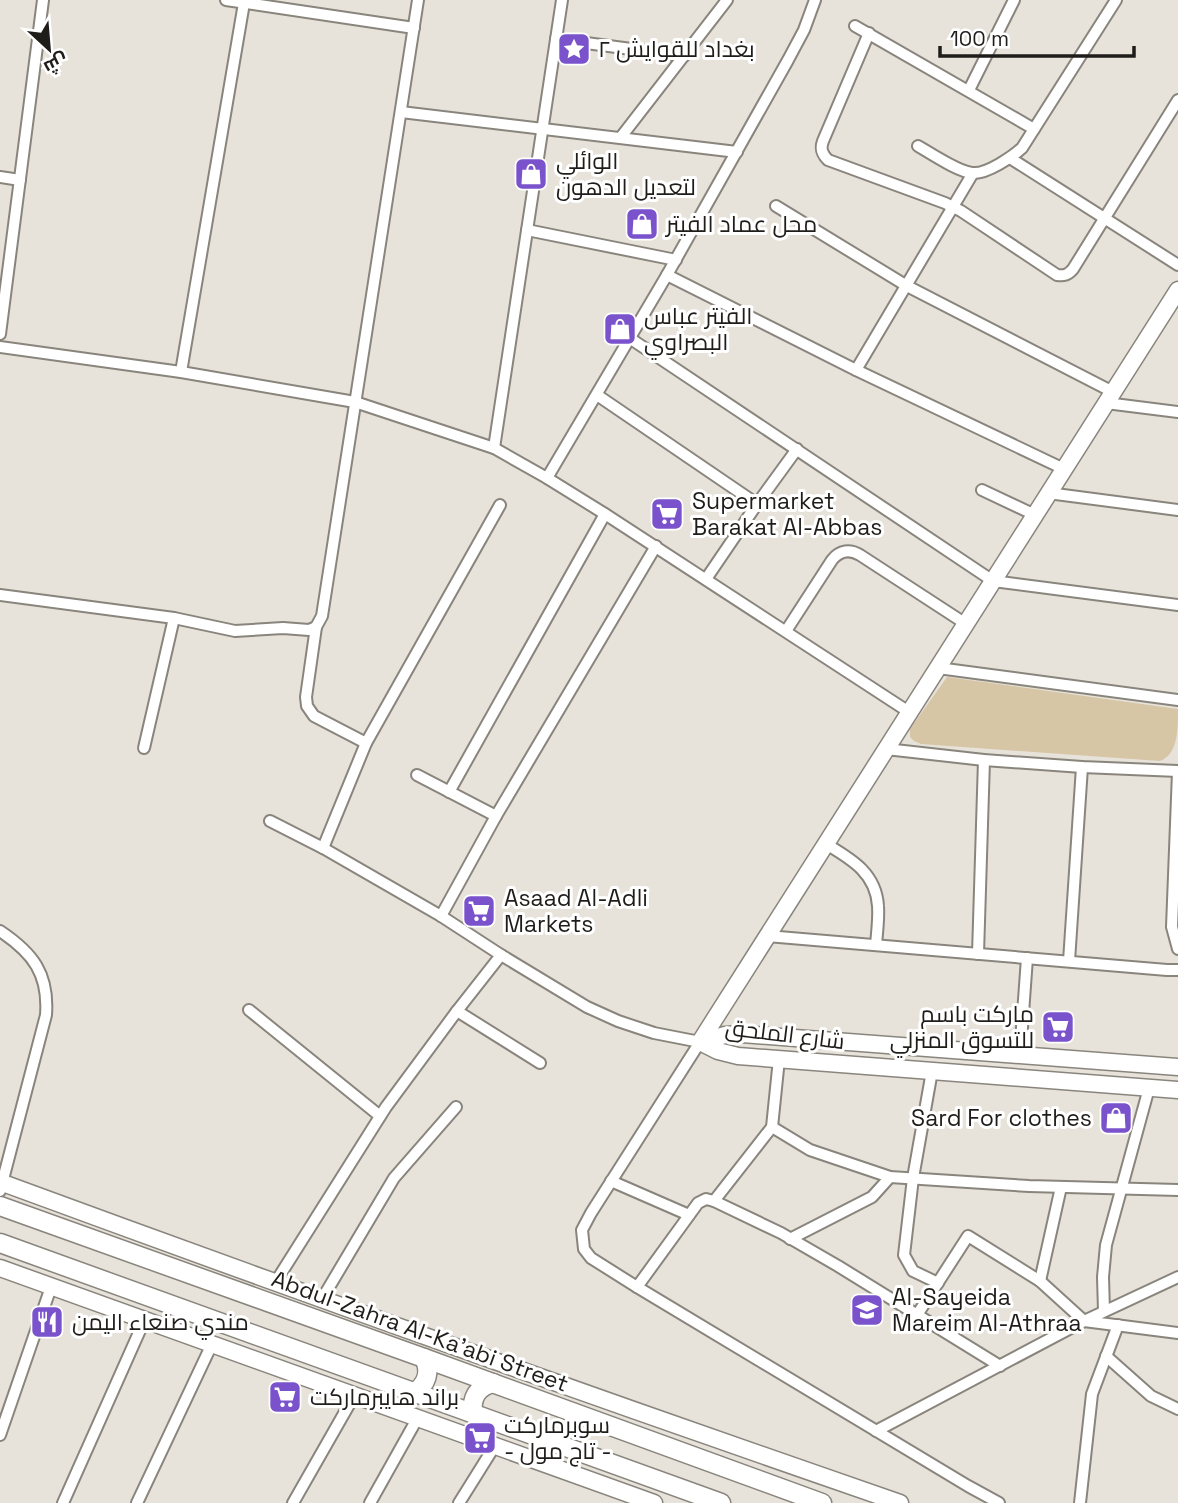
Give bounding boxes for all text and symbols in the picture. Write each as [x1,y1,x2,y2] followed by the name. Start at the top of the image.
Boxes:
[14,14,84,84] north arrow
[940,14,1134,58] scale bar
[950,25,1009,52] text: 100 m
[555,30,593,68] place icon: بغداد للقوايش ٢
[598,34,755,64] place label: بغداد للقوايش ٢
[40,47,73,80] text: ش
[556,146,696,202] place label: الوائلي لتعديل الدهون
[512,155,550,193] shop icon: الوائلي لتعديل الدهون
[623,205,661,243] shop icon: محل عماد الفيتر
[664,209,817,239] place label: محل عماد الفيتر
[644,301,753,360] place label: الفيتر عباس البصراوي
[601,310,639,348] shop icon: الفيتر عباس البصراوي
[692,486,882,542] place label: Supermarket Barakat Al-Abbas
[648,495,686,533] supermarket icon: Supermarket Barakat Al-Abbas
[504,883,648,939] place label: Asaad Al-Adli Markets
[460,892,498,930] supermarket icon: Asaad Al-Adli Markets
[890,999,1034,1058] place label: ماركت باسم للتسوق المنزلي
[1039,1008,1077,1046] supermarket icon: ماركت باسم للتسوق المنزلي
[723,1012,846,1057] street label: شارع الملحق
[1097,1099,1135,1137] shop icon: Sard For clothes
[911,1103,1092,1133] place label: Sard For clothes
[267,1263,573,1399] street label: Abdul-Zahra Al-Ka'abi Street
[892,1282,1082,1338] place label: Al-Sayeida Mareim Al-Athraa
[848,1291,886,1329] school or university icon: Al-Sayeida Mareim Al-Athraa
[28,1303,66,1341] restaurant icon: مندي صنعاء اليمن
[72,1307,249,1340] place label: مندي صنعاء اليمن
[266,1378,304,1416] supermarket icon: براند هايبرماركت
[310,1382,459,1412] place label: براند هايبرماركت
[504,1410,611,1467] place label: سوبرماركت - تاج مول -
[461,1419,499,1457] supermarket icon: سوبرماركت - تاج مول -

